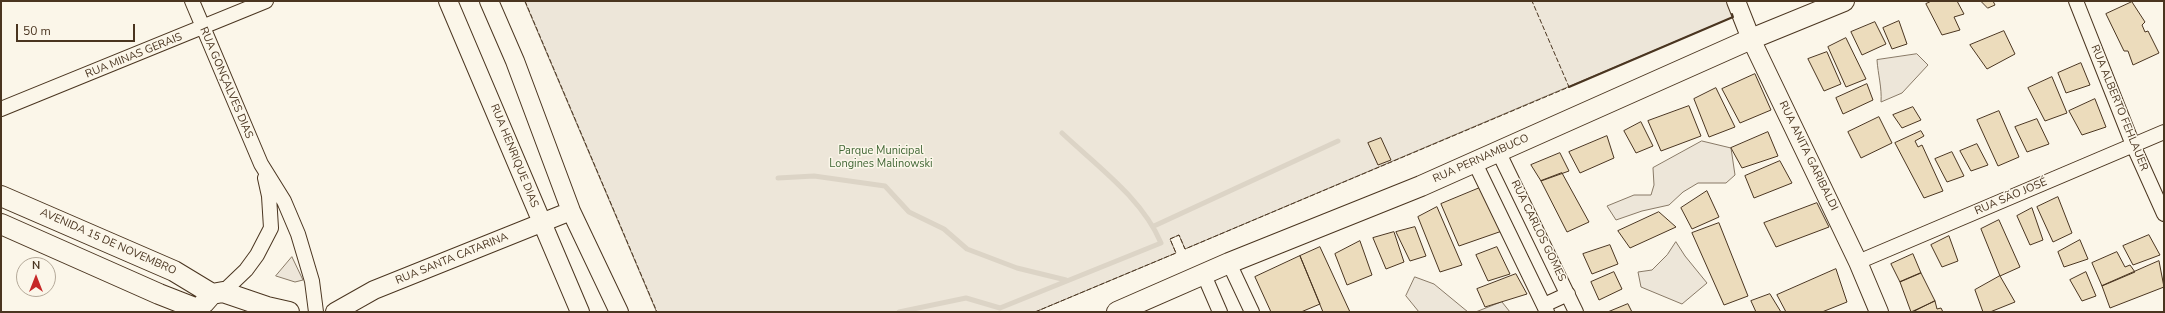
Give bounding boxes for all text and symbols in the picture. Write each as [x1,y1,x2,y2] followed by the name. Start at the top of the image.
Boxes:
[18,16,137,42] scale bar
[23,23,51,39] text: 50 m
[196,25,256,141] street label: RUA GONÇALVES DIAS
[84,31,184,81] street label: RUA MINAS GERAIS
[2088,43,2150,173] street label: RUA ALBERTO FEHLAUER
[1776,99,1840,213] street label: RUA ANITA GARIBALDI
[487,102,541,210] street label: RUA HENRIQUE DIAS
[1431,132,1531,186] street label: RUA PERNAMBUCO
[829,144,933,170] park label: Parque Municipal Longines Malinowski
[1973,176,2049,218] street label: RUA SÃO JOSÉ
[1508,178,1568,284] street label: RUA CARLOS GOMES
[38,206,178,278] street label: AVENIDA 15 DE NOVEMBRO
[394,230,510,288] street label: RUA SANTA CATARINA
[16,257,56,297] north arrow
[32,258,40,273] text: N

